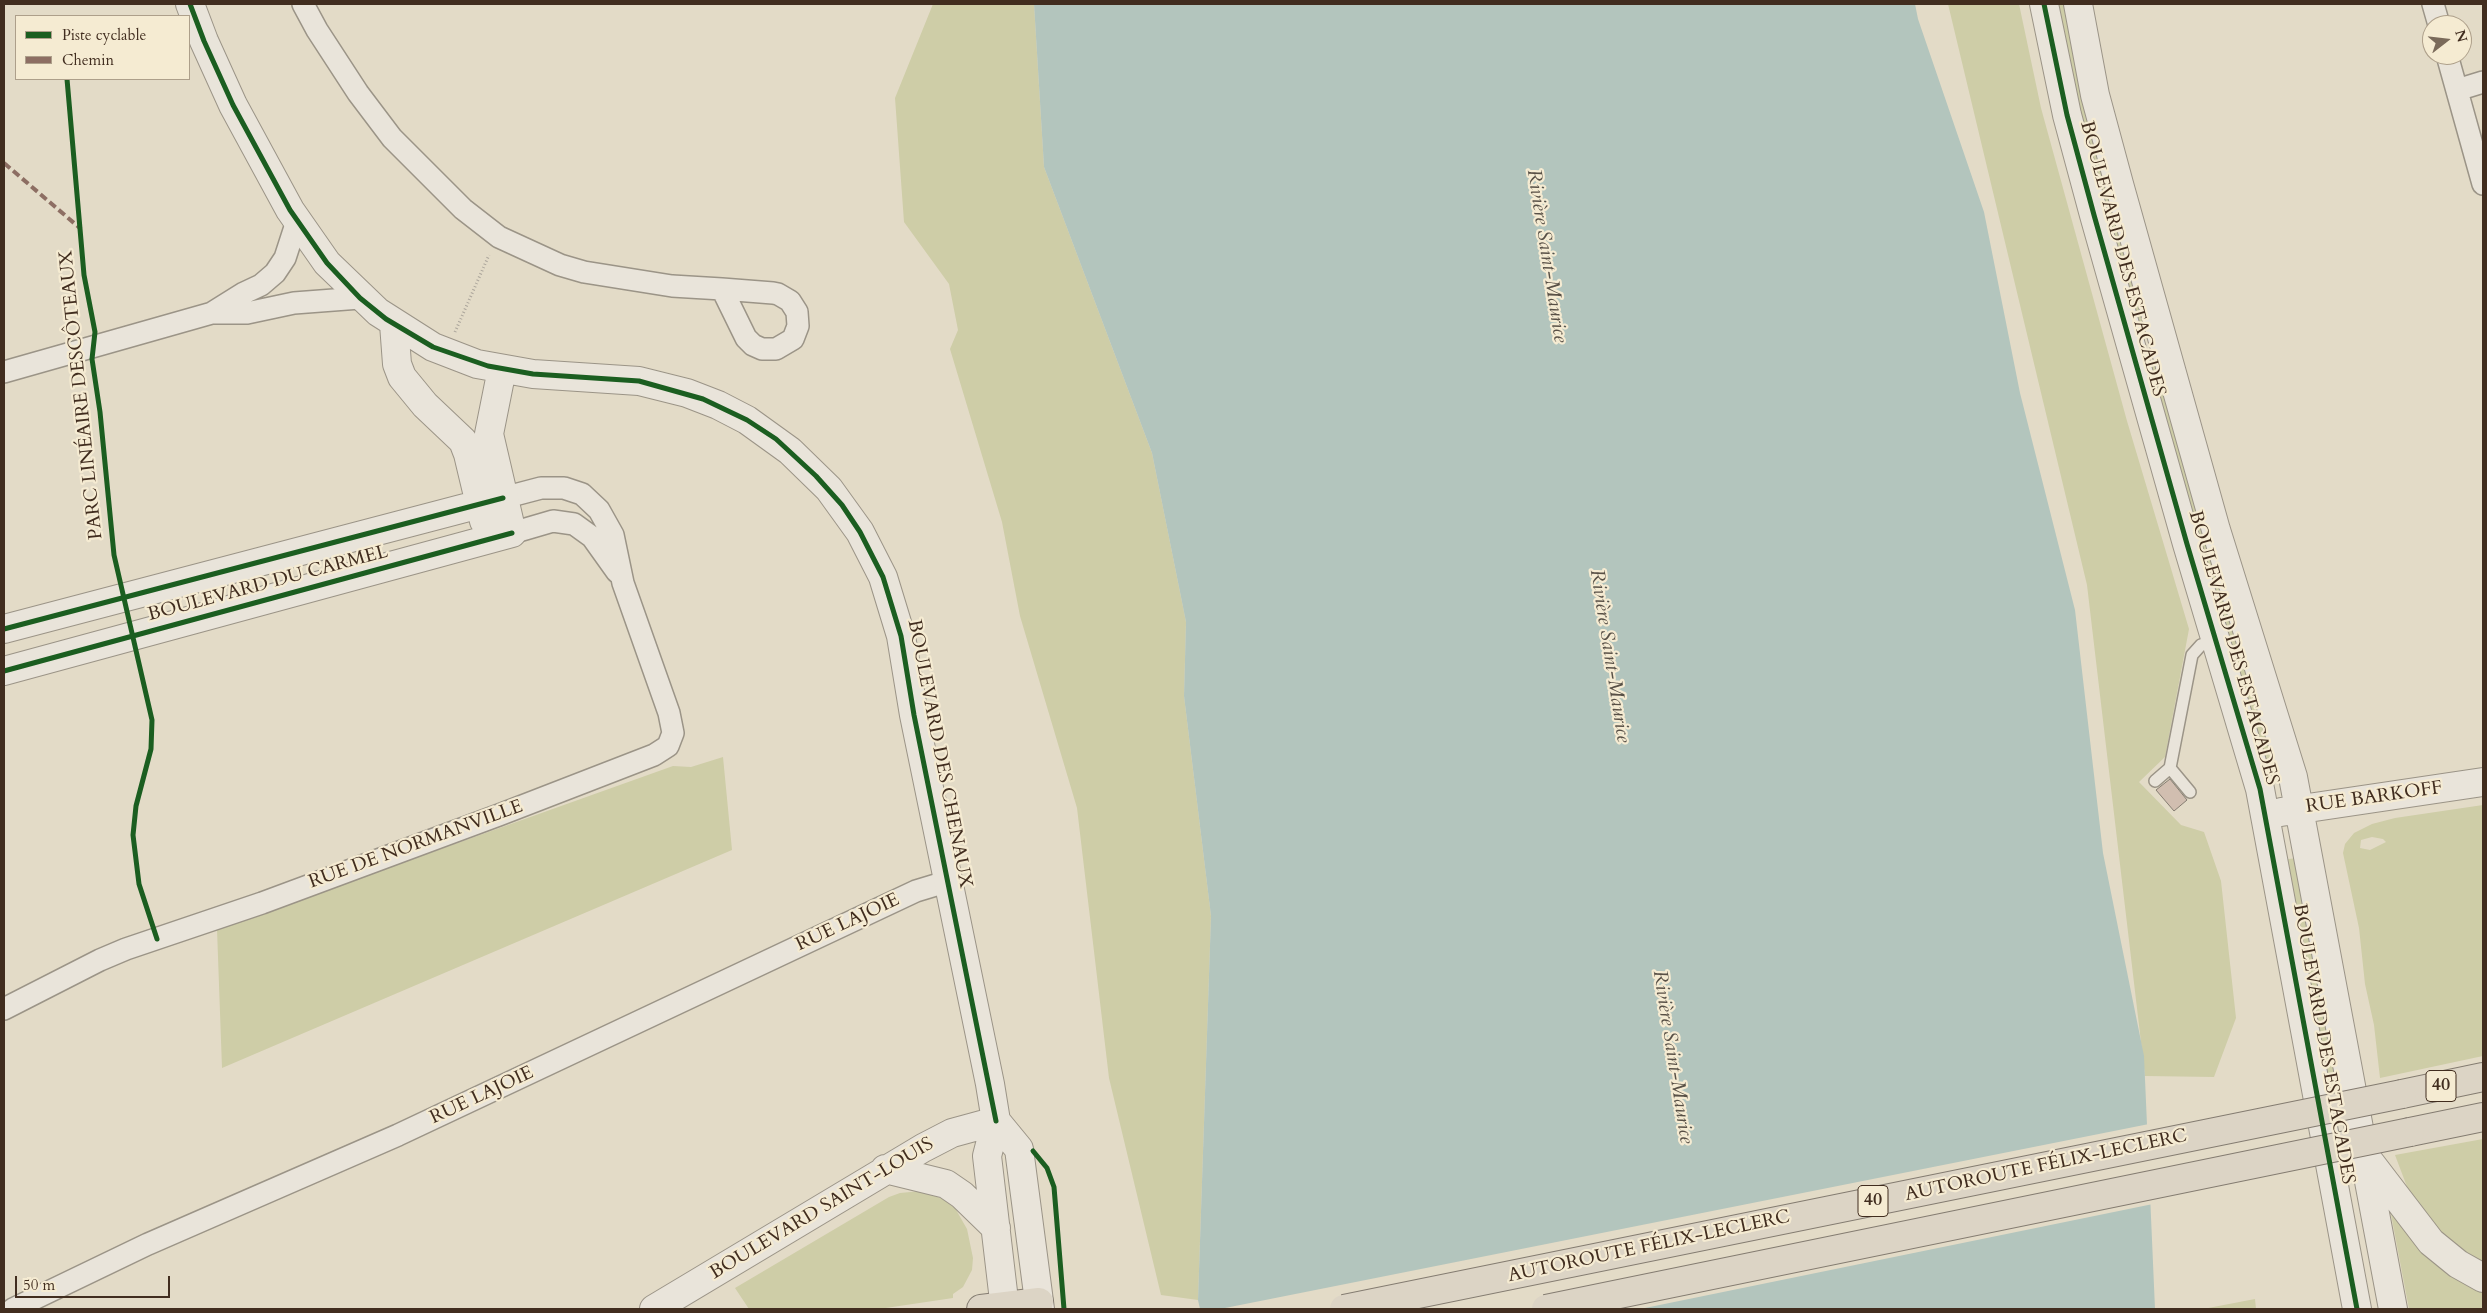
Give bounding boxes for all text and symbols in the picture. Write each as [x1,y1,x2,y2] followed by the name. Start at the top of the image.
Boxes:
[15,15,190,80] legend
[2422,15,2472,65] north arrow
[62,25,146,45] text: Piste cyclable
[2450,28,2472,44] text: N
[62,50,114,70] text: Chemin
[2074,119,2170,399] street label: BOULEVARD DES ESTACADES
[1520,168,1572,344] water label: Rivière Saint-Maurice
[55,249,109,541] street label: PARC LINÉAIRE DESCÔTEAUX
[2183,508,2283,788] street label: BOULEVARD DES ESTACADES
[145,541,391,627] street label: BOULEVARD DU CARMEL
[1583,568,1635,744] water label: Rivière Saint-Maurice
[902,618,976,890] street label: BOULEVARD DES CHENAUX
[2304,777,2444,819] street label: RUE BARKOFF
[306,796,526,894] street label: RUE DE NORMANVILLE
[793,889,903,957] street label: RUE LAJOIE
[2287,902,2359,1186] street label: BOULEVARD DES ESTACADES
[1646,969,1698,1145] water label: Rivière Saint-Maurice
[427,1062,537,1130] street label: RUE LAJOIE
[2426,1070,2456,1102] road number: 40
[1903,1125,2189,1207] street label: AUTOROUTE FÉLIX-LECLERC
[706,1133,938,1285] street label: BOULEVARD SAINT-LOUIS
[1858,1186,1888,1216] road number: 40
[1506,1206,1792,1288] street label: AUTOROUTE FÉLIX-LECLERC
[18,1266,172,1298] scale bar
[23,1275,55,1295] text: 50 m

